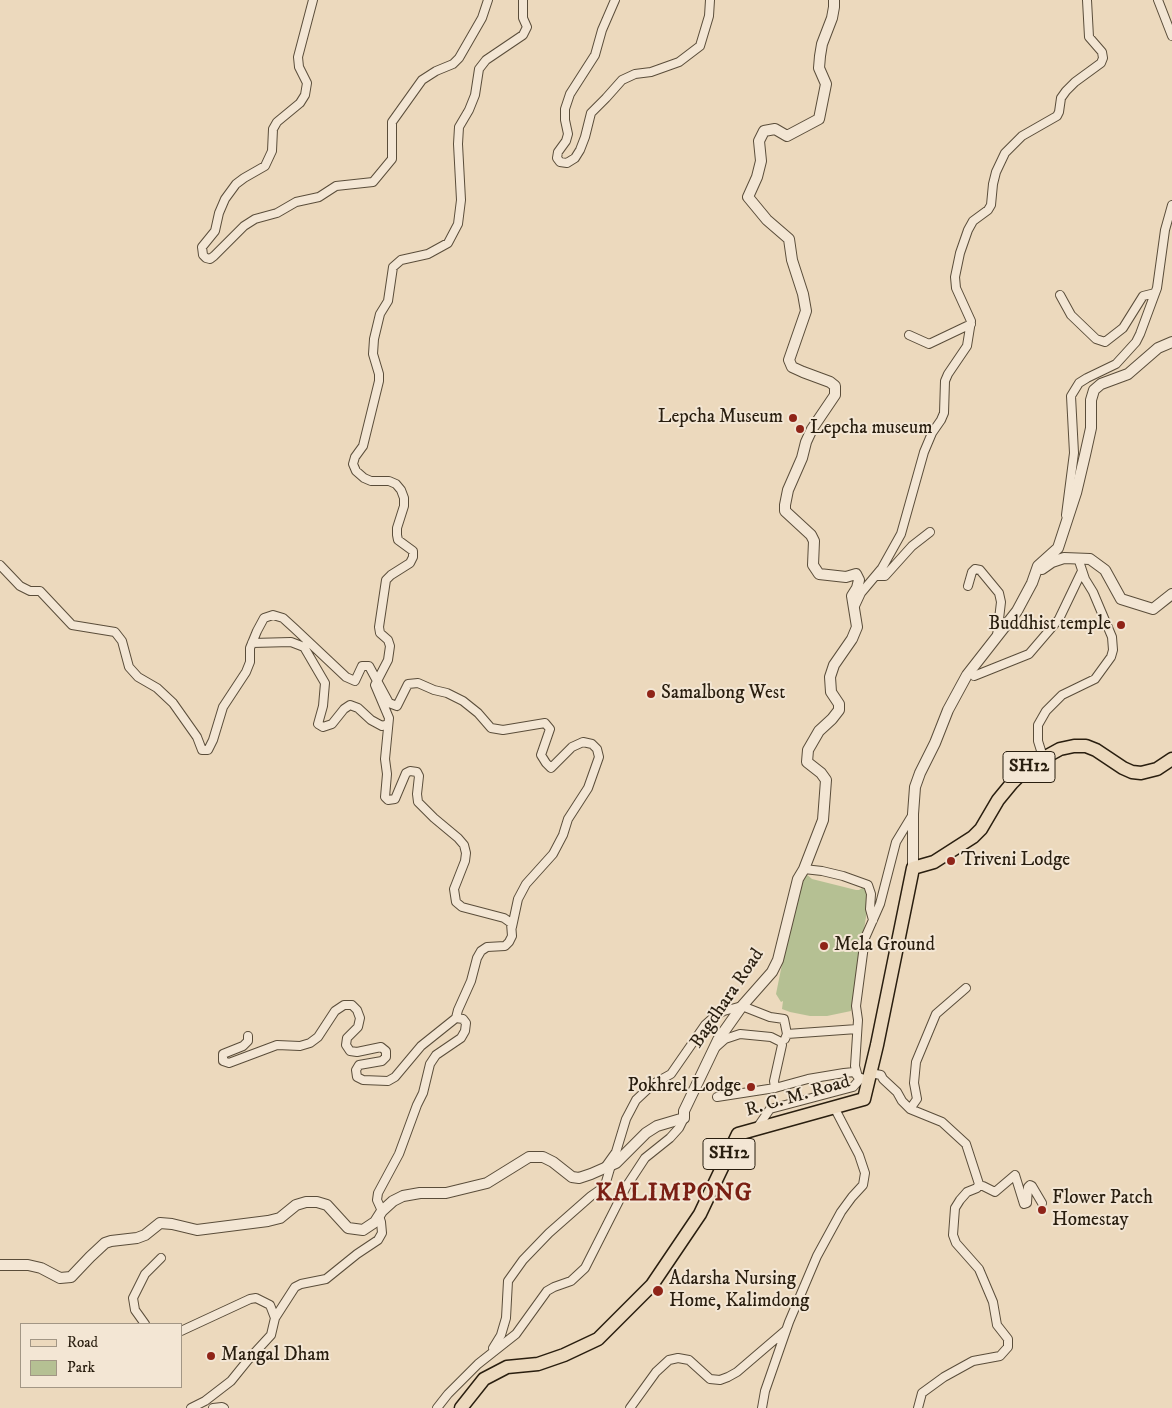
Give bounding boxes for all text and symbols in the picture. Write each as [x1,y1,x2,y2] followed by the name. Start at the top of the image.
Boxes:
[658,407,783,429] place label: Lepcha Museum
[787,412,799,424] marker: Lepcha Museum
[810,418,932,440] place label: Lepcha museum
[794,423,806,435] marker: Lepcha museum
[988,614,1111,636] place label: Buddhist temple
[1115,619,1127,631] marker: Buddhist temple
[661,683,785,705] place label: Samalbong West
[645,688,657,700] marker: Samalbong West
[1003,752,1055,782] road number: SH12
[961,850,1070,872] place label: Triveni Lodge
[945,855,957,867] marker: Triveni Lodge
[834,935,935,957] place label: Mela Ground
[818,940,830,952] marker: Mela Ground
[686,945,770,1053] street label: Bagdhara Road
[743,1071,853,1123] street label: R. C. M. Road
[628,1076,741,1098] place label: Pokhrel Lodge
[745,1081,757,1093] marker: Pokhrel Lodge
[703,1138,755,1170] road number: SH12
[594,1181,754,1209] district label: KALIMPONG
[1052,1188,1153,1232] place label: Flower Patch Homestay
[1036,1204,1048,1216] marker: Flower Patch Homestay
[669,1269,809,1313] place label: Adarsha Nursing Home, Kalimdong
[651,1284,665,1298] marker: Adarsha Nursing Home, Kalimdong
[20,1323,182,1388] legend
[67,1333,98,1352] text: Road
[221,1345,330,1367] place label: Mangal Dham
[205,1350,217,1362] marker: Mangal Dham
[67,1358,95,1377] text: Park

